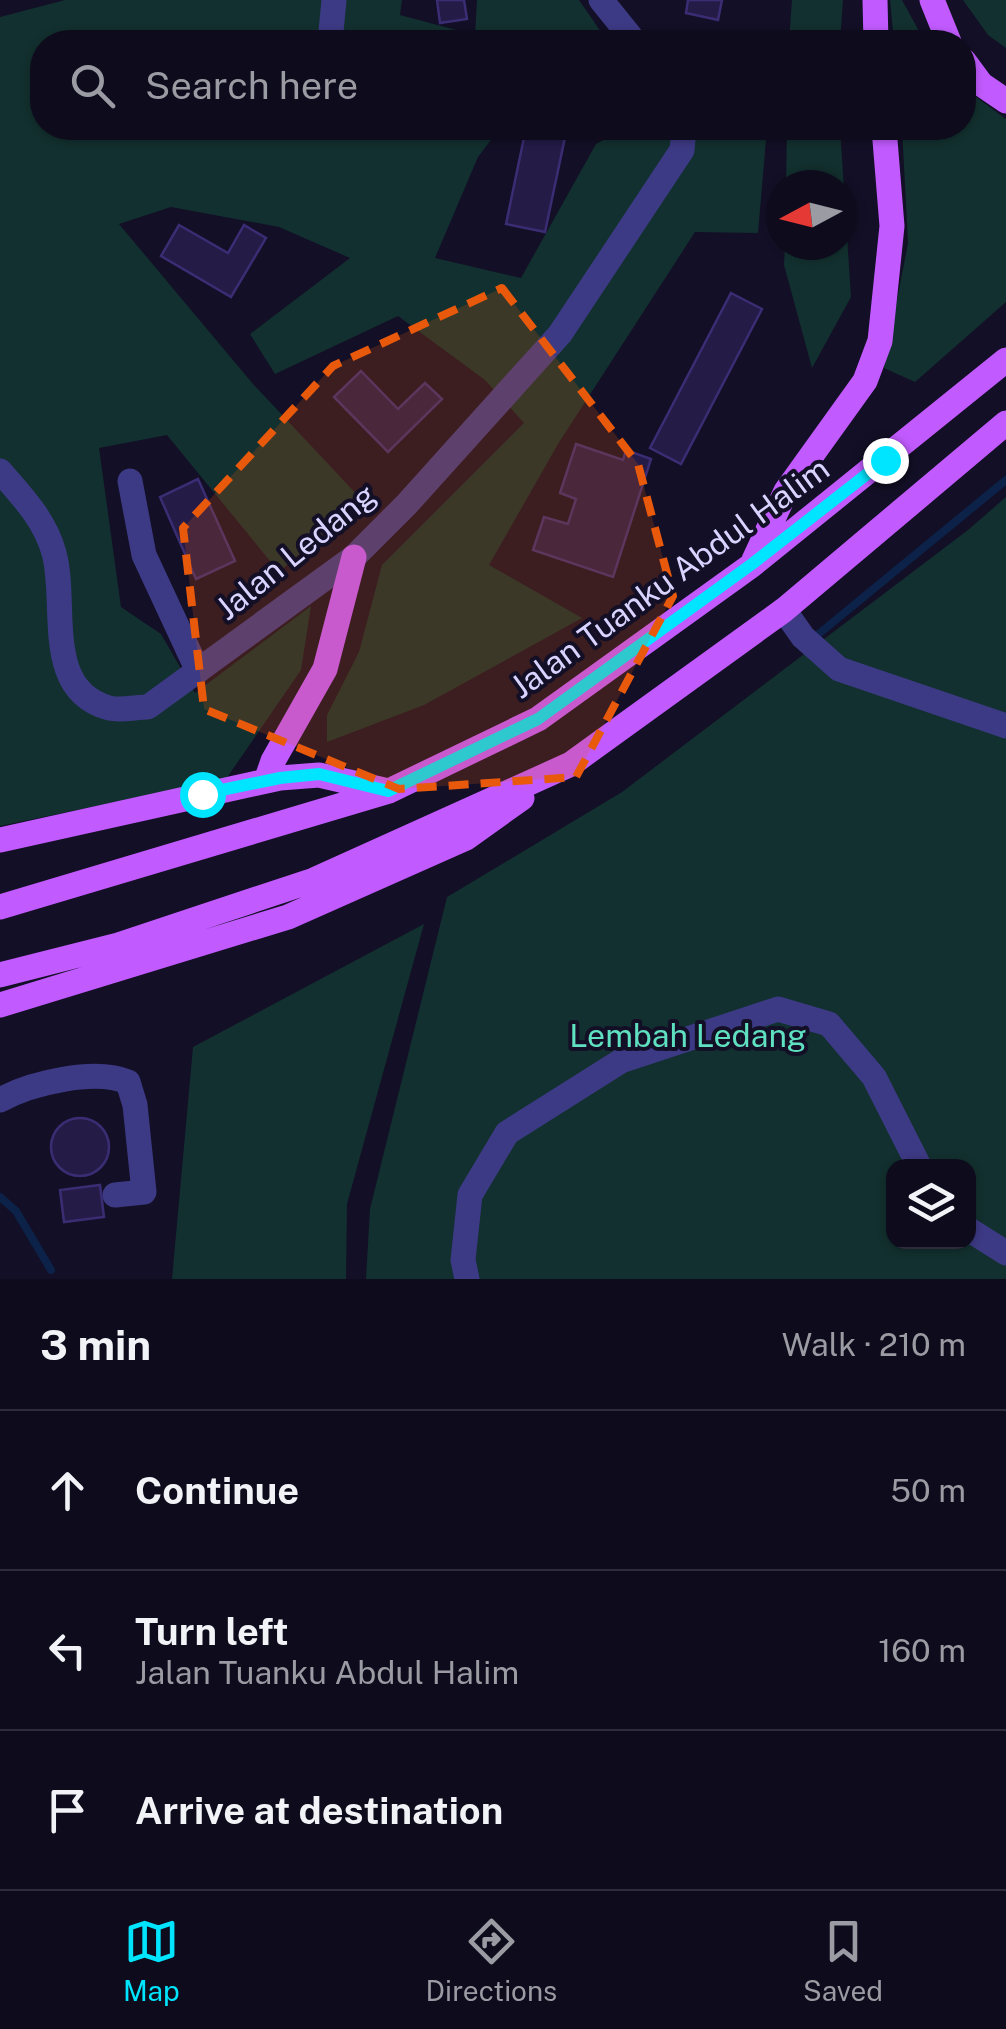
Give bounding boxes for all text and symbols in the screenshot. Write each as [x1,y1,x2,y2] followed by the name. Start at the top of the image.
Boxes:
[30,30,976,140] search box
[65,58,120,113] icon: search
[145,63,358,108] text: Search here
[766,170,856,260] north arrow
[863,438,909,484] route end
[503,450,836,705] street label: Jalan Tuanku Abdul Halim
[208,476,383,627] street label: Jalan Ledang
[180,772,226,818] route start
[569,1017,807,1054] park label: Lembah Ledang
[886,1159,976,1249] map controls
[886,1159,976,1249] button: layers
[40,1320,151,1369] text: 3 min
[782,1326,966,1363] text: Walk · 210 m
[40,1463,95,1518] icon: ahead
[135,1468,299,1513] text: Continue
[890,1472,966,1509] text: 50 m
[135,1609,289,1654] text: Turn left
[40,1623,95,1678] icon: left
[878,1632,966,1669] text: 160 m
[135,1654,519,1691] text: Jalan Tuanku Abdul Halim
[40,1783,95,1838] icon: arrive
[135,1788,503,1833] text: Arrive at destination
[123,1914,180,2007] tab: Map
[426,1914,557,2007] tab: Directions
[803,1914,883,2007] tab: Saved

